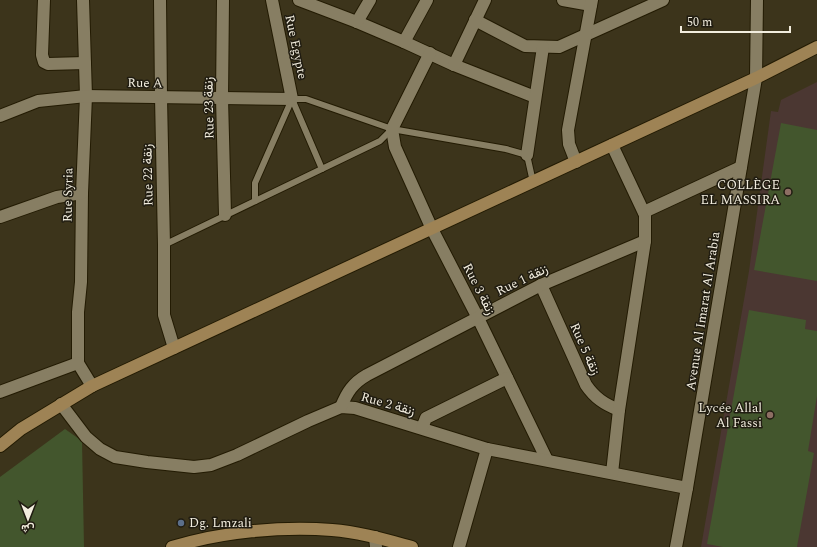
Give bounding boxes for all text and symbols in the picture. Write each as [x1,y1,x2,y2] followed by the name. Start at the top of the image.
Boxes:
[681,8,790,34] scale bar
[279,13,313,81] street label: Rue Egypte
[687,13,712,32] text: 50 m
[127,73,163,93] street label: Rue A
[198,77,220,139] street label: Rue 23 زنقة
[137,144,159,206] street label: Rue 22 زنقة
[58,167,78,222] street label: Rue Syria
[701,175,780,210] place label: COLLÈGE EL MASSIRA
[783,187,793,197] marker: COLLÈGE EL MASSIRA
[681,229,726,392] street label: Avenue Al Imarat Al Arabia
[493,259,551,301] street label: Rue 1 زنقة
[457,260,501,318] street label: Rue 3 زنقة
[565,320,605,378] street label: Rue 5 زنقة
[358,387,418,421] street label: Rue 2 زنقة
[698,398,762,433] place label: Lycée Allal Al Fassi
[765,410,775,420] marker: Lycée Allal Al Fassi
[8,499,48,539] north arrow
[189,513,252,533] place label: Dg. Lmzali
[176,518,186,528] marker: Dg. Lmzali
[21,520,35,537] text: ش

